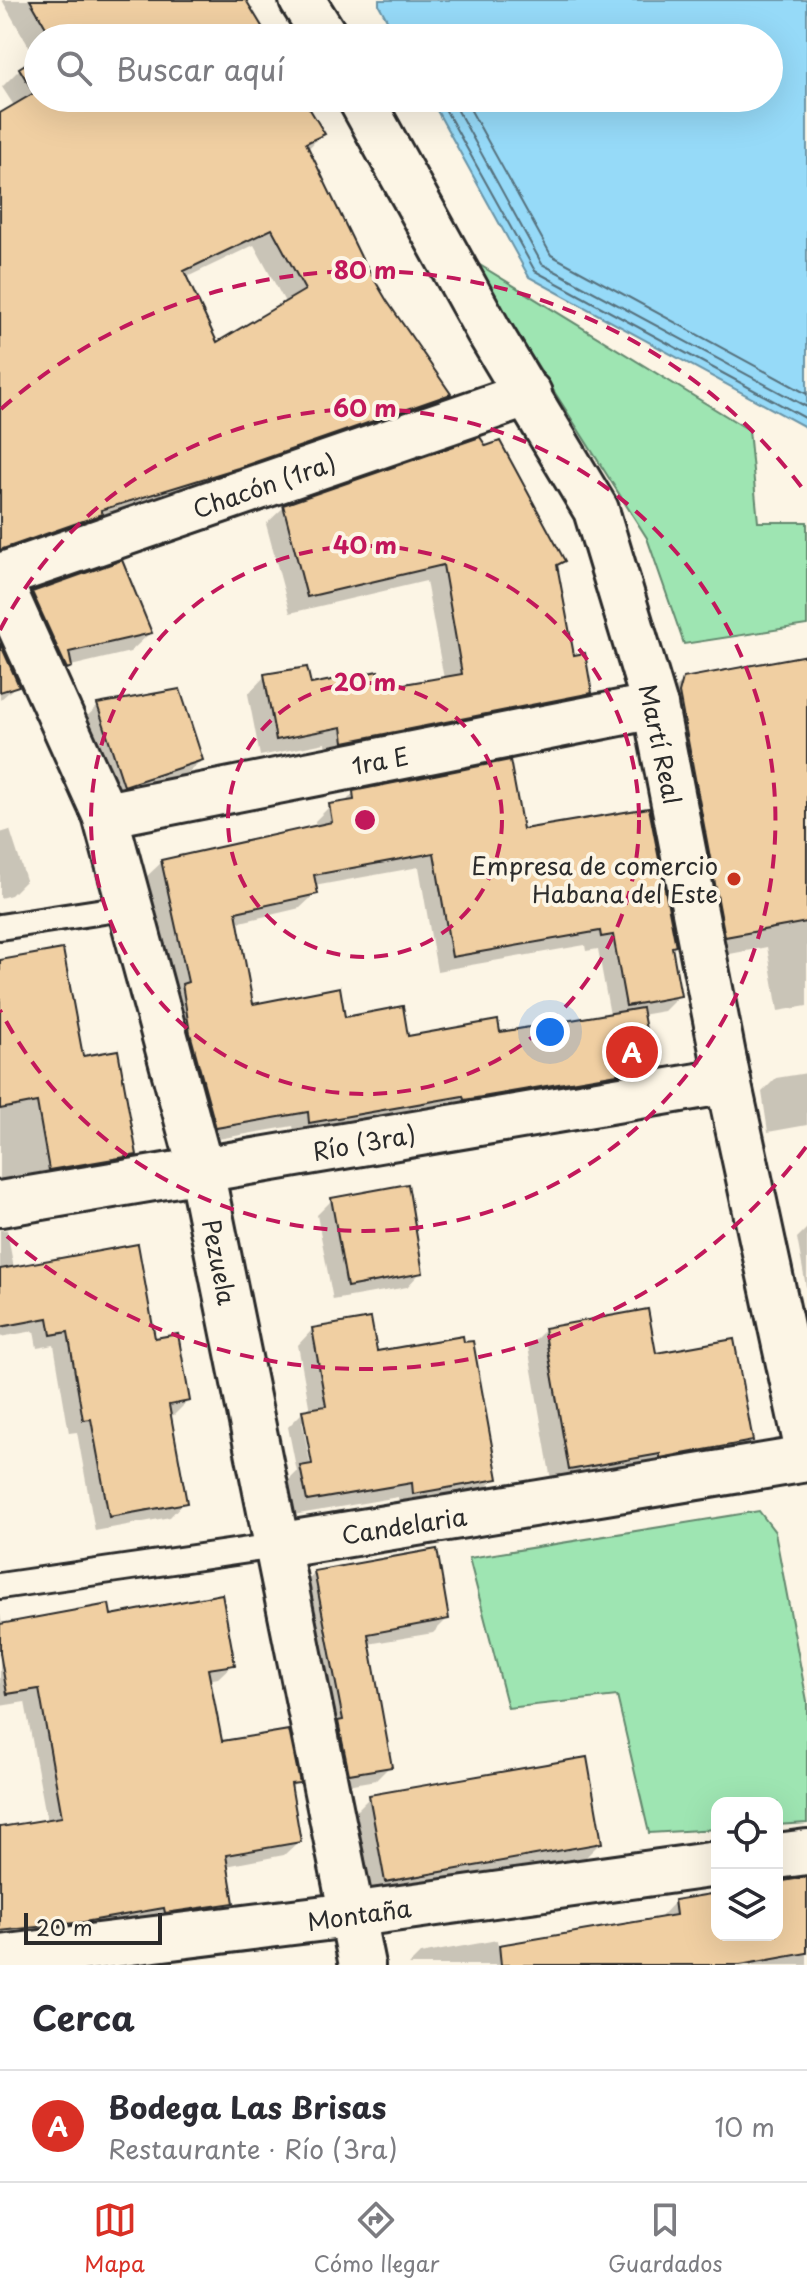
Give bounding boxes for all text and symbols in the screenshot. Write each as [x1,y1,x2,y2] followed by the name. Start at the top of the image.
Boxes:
[24,24,783,112] search box
[52,46,96,90] icon: search
[116,46,285,91] text: Buscar aquí
[334,251,396,287] text: 80 m
[333,389,397,425] text: 60 m
[188,444,340,526] street label: Chacón (1ra)
[333,526,397,562] text: 40 m
[334,663,396,699] text: 20 m
[631,681,691,807] street label: Martí Real
[348,737,412,783] street label: 1ra E
[351,806,379,834] centre of rings
[471,847,718,911] place label: Empresa de comercio Habana del Este
[725,870,743,888] marker: Empresa de comercio Habana del Este
[530,1012,570,1052] your location
[606,1022,658,1082] pin: A
[310,1115,418,1169] street label: Río (3ra)
[194,1216,246,1308] street label: Pezuela
[339,1497,469,1553] street label: Candelaria
[711,1797,783,1941] map controls
[711,1797,783,1869] button: locate
[711,1869,783,1941] button: layers
[305,1889,413,1939] street label: Montaña
[24,1909,162,1945] scale bar
[36,1910,93,1943] text: 20 m
[32,1991,135,2043] text: Cerca
[108,2084,386,2129] text: Bodega Las Brisas
[48,2107,68,2146] text: A
[714,2107,775,2146] text: 10 m
[108,2129,398,2168] text: Restaurante · Río (3ra)
[84,2198,145,2279] tab: Mapa
[314,2198,439,2279] tab: Cómo llegar
[608,2198,723,2279] tab: Guardados

